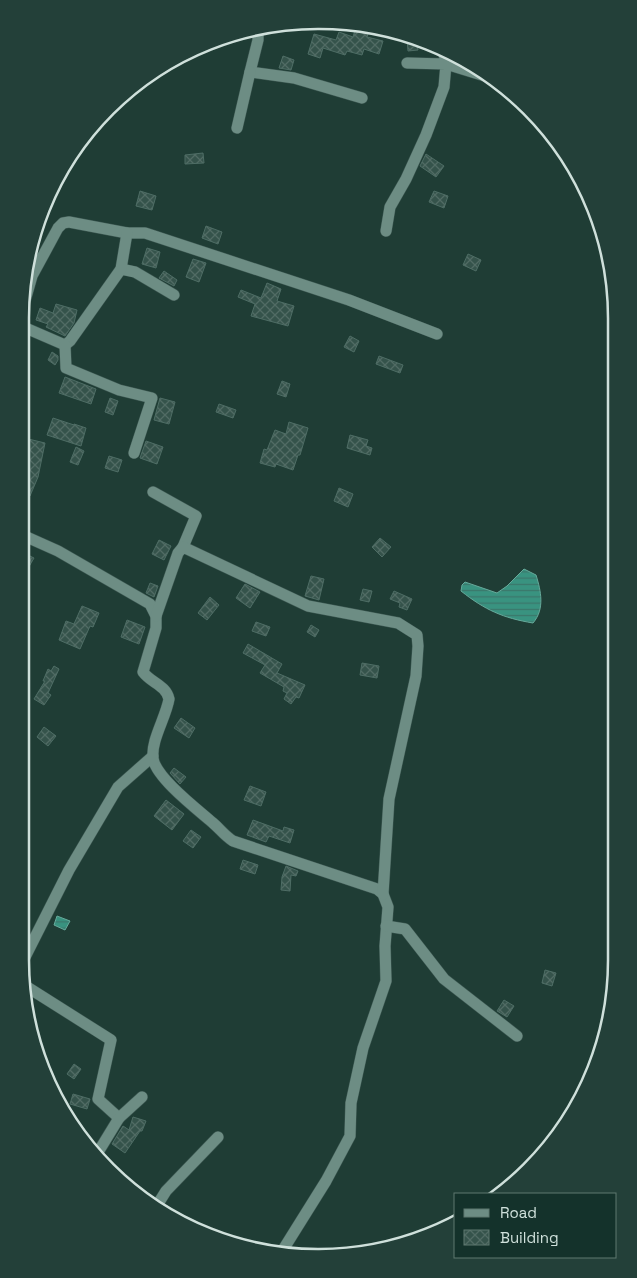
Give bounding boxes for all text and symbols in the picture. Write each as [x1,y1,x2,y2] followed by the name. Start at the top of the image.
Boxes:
[454,1193,617,1258] legend
[500,1203,537,1222] text: Road
[500,1228,559,1247] text: Building

